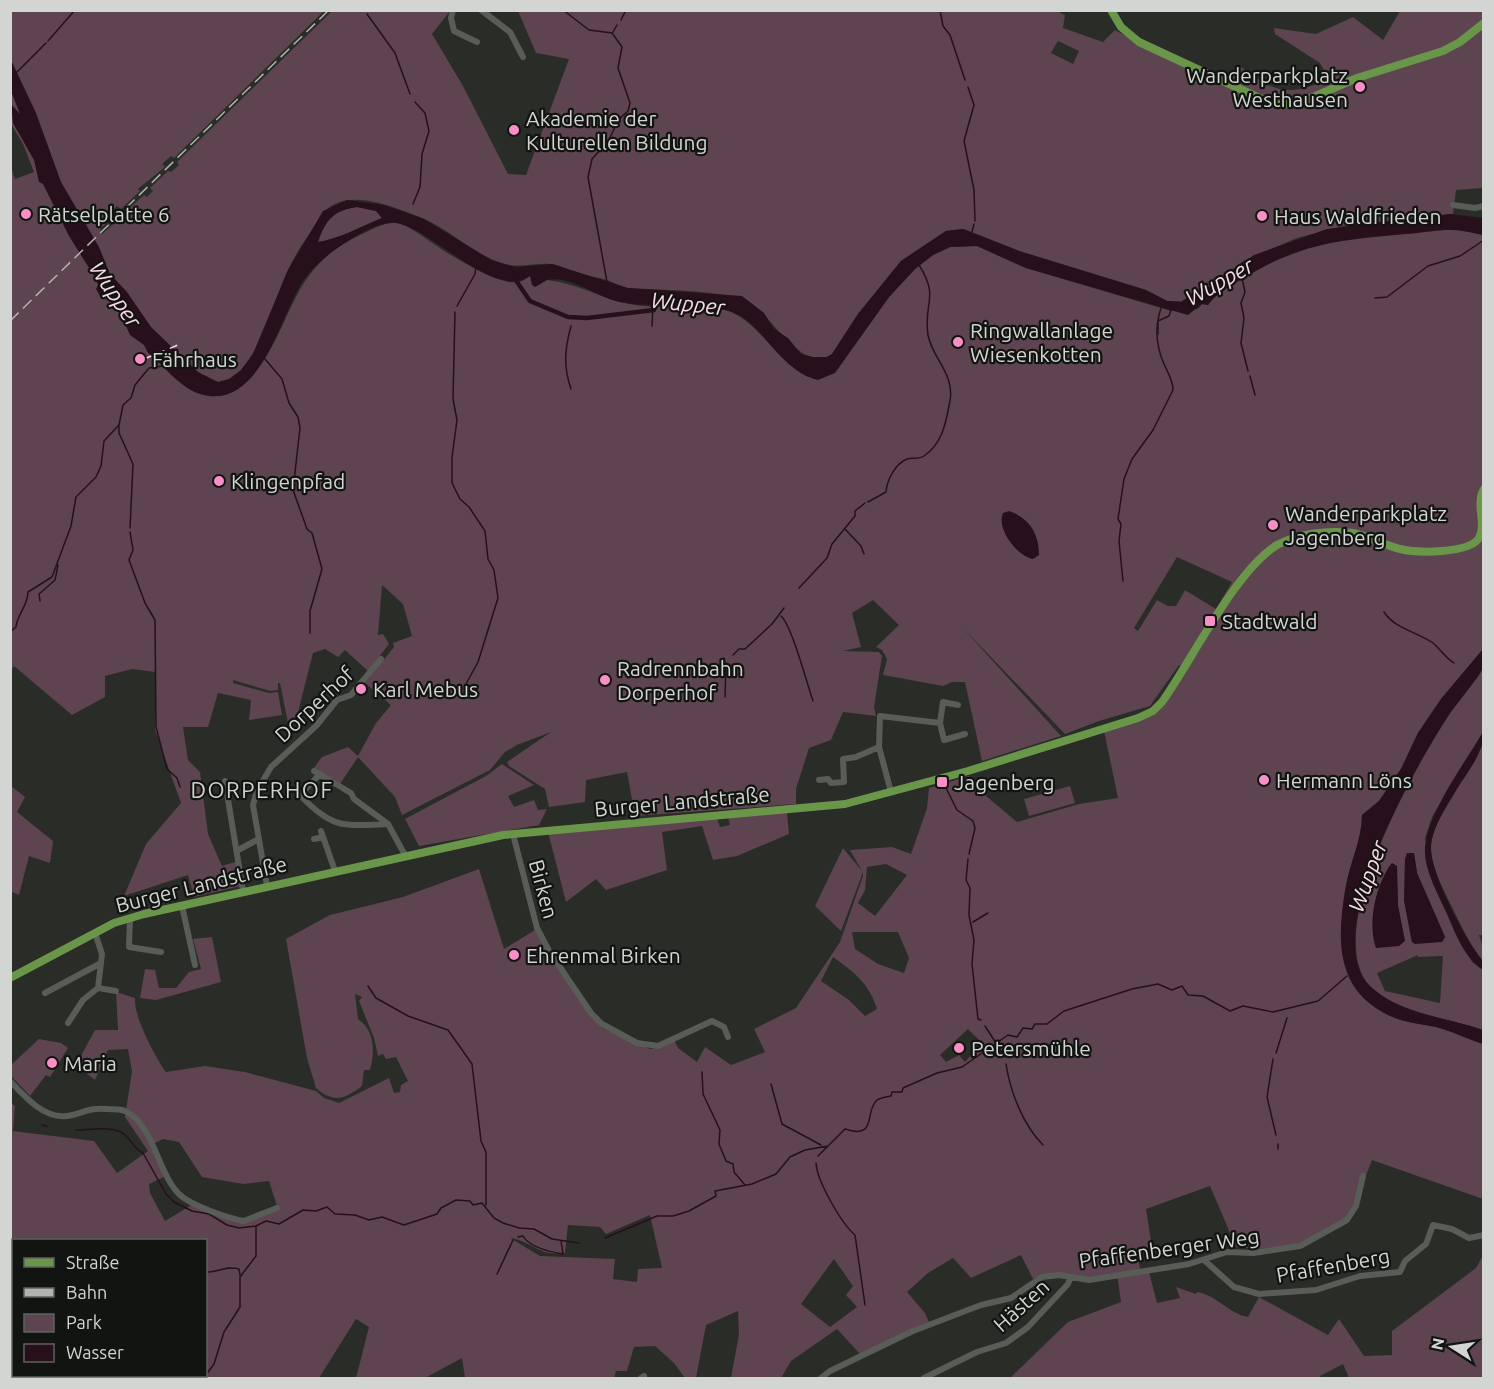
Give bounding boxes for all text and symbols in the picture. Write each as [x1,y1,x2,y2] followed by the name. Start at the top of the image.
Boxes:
[1186,63,1348,111] place label: Wanderparkplatz Westhausen
[1353,80,1367,94] marker: Wanderparkplatz Westhausen
[526,106,708,154] place label: Akademie der Kulturellen Bildung
[507,123,521,137] marker: Akademie der Kulturellen Bildung
[38,202,170,226] place label: Rätselplatte 6
[1274,204,1441,228] place label: Haus Waldfrieden
[19,207,33,221] marker: Rätselplatte 6
[1255,209,1269,223] marker: Haus Waldfrieden
[1180,252,1258,310] water label: Wupper
[85,256,147,332] water label: Wupper
[650,287,727,319] water label: Wupper
[970,318,1113,366] place label: Ringwallanlage Wiesenkotten
[951,335,965,349] marker: Ringwallanlage Wiesenkotten
[152,347,237,371] place label: Fährhaus
[133,352,147,366] marker: Fährhaus
[231,469,345,493] place label: Klingenpfad
[212,474,226,488] marker: Klingenpfad
[1285,501,1447,549] place label: Wanderparkplatz Jagenberg
[1266,518,1280,532] marker: Wanderparkplatz Jagenberg
[1222,609,1317,633] place label: Stadtwald
[1203,614,1217,628] marker: Stadtwald
[617,656,744,704] place label: Radrennbahn Dorperhof
[270,661,359,747] street label: Dorperhof
[598,673,612,687] marker: Radrennbahn Dorperhof
[373,677,478,701] place label: Karl Mebus
[354,682,368,696] marker: Karl Mebus
[1276,768,1412,792] place label: Hermann Löns
[954,770,1055,794] place label: Jagenberg
[1257,773,1271,787] marker: Hermann Löns
[935,775,949,789] marker: Jagenberg
[190,777,334,802] district label: DORPERHOF
[593,781,771,821] street label: Burger Landstraße
[1343,836,1392,915] water label: Wupper
[113,851,289,917] street label: Burger Landstraße
[525,857,563,921] street label: Birken
[526,943,681,967] place label: Ehrenmal Birken
[507,948,521,962] marker: Ehrenmal Birken
[971,1036,1091,1060] place label: Petersmühle
[952,1041,966,1055] marker: Petersmühle
[64,1051,117,1075] place label: Maria
[45,1056,59,1070] marker: Maria
[1077,1223,1261,1273] street label: Pfaffenberger Weg
[12,1239,207,1377] legend
[1274,1243,1392,1287] street label: Pfaffenberg
[66,1252,119,1272] text: Straße
[988,1274,1054,1336] street label: Hästen
[66,1282,107,1302] text: Bahn
[66,1312,102,1332] text: Park
[1422,1317,1482,1377] north arrow
[1427,1336,1447,1352] text: N
[66,1342,124,1362] text: Wasser

